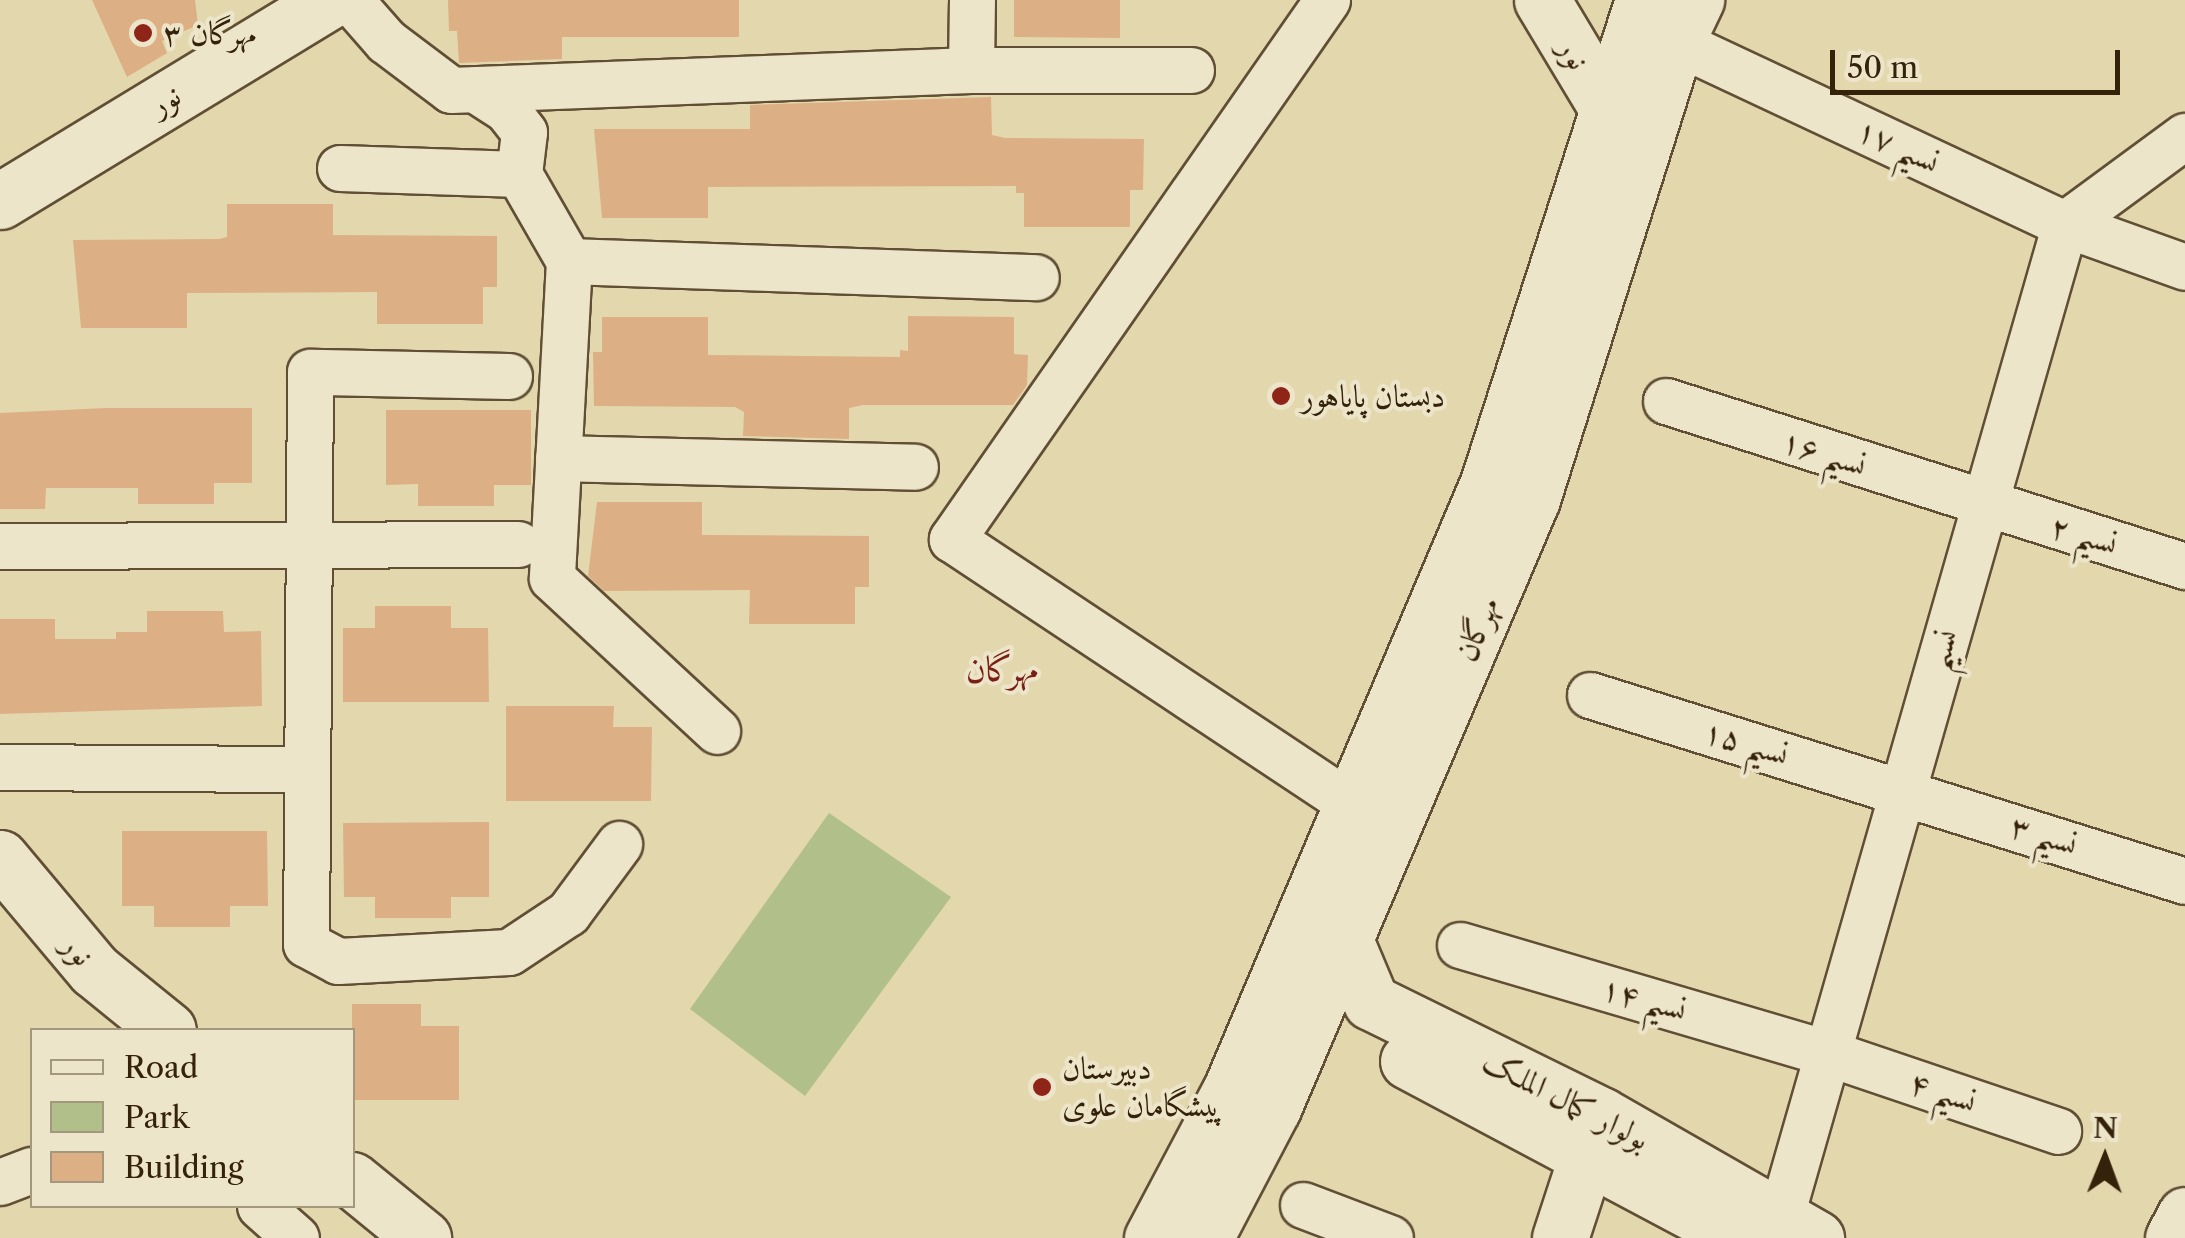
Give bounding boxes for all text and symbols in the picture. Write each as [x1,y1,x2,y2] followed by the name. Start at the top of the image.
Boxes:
[163,14,256,52] place label: مهرگان ۳
[132,22,154,44] marker: مهرگان ۳
[1835,30,2125,92] scale bar
[1550,31,1598,77] street label: نور
[1847,49,1918,86] text: 50 m
[142,76,188,124] street label: نور
[1851,110,1945,182] street label: نسیم ۱۷
[1301,377,1445,415] place label: دبستان پایاهور
[1270,385,1292,407] marker: دبستان پایاهور
[1777,421,1871,485] street label: نسیم ۱۶
[2046,507,2122,563] street label: نسیم ۲
[1446,591,1508,667] street label: مهرگان
[1918,625,1966,675] street label: نسیم
[966,648,1038,690] district label: مهرگان
[1699,712,1793,774] street label: نسیم ۱۵
[2006,806,2082,864] street label: نسیم ۳
[54,926,102,974] street label: نور
[1597,969,1691,1029] street label: نسیم ۱۴
[30,1028,355,1208] legend
[1476,1042,1656,1158] street label: بولوار کمال الملک
[124,1049,198,1086] text: Road
[1062,1050,1223,1125] place label: دبیرستان پیشگامان علوی
[1905,1063,1981,1121] street label: نسیم ۴
[1031,1076,1053,1098] marker: دبیرستان پیشگامان علوی
[124,1099,189,1136] text: Park
[2055,1108,2155,1208] north arrow
[2093,1111,2118,1145] text: N
[124,1149,244,1186] text: Building

